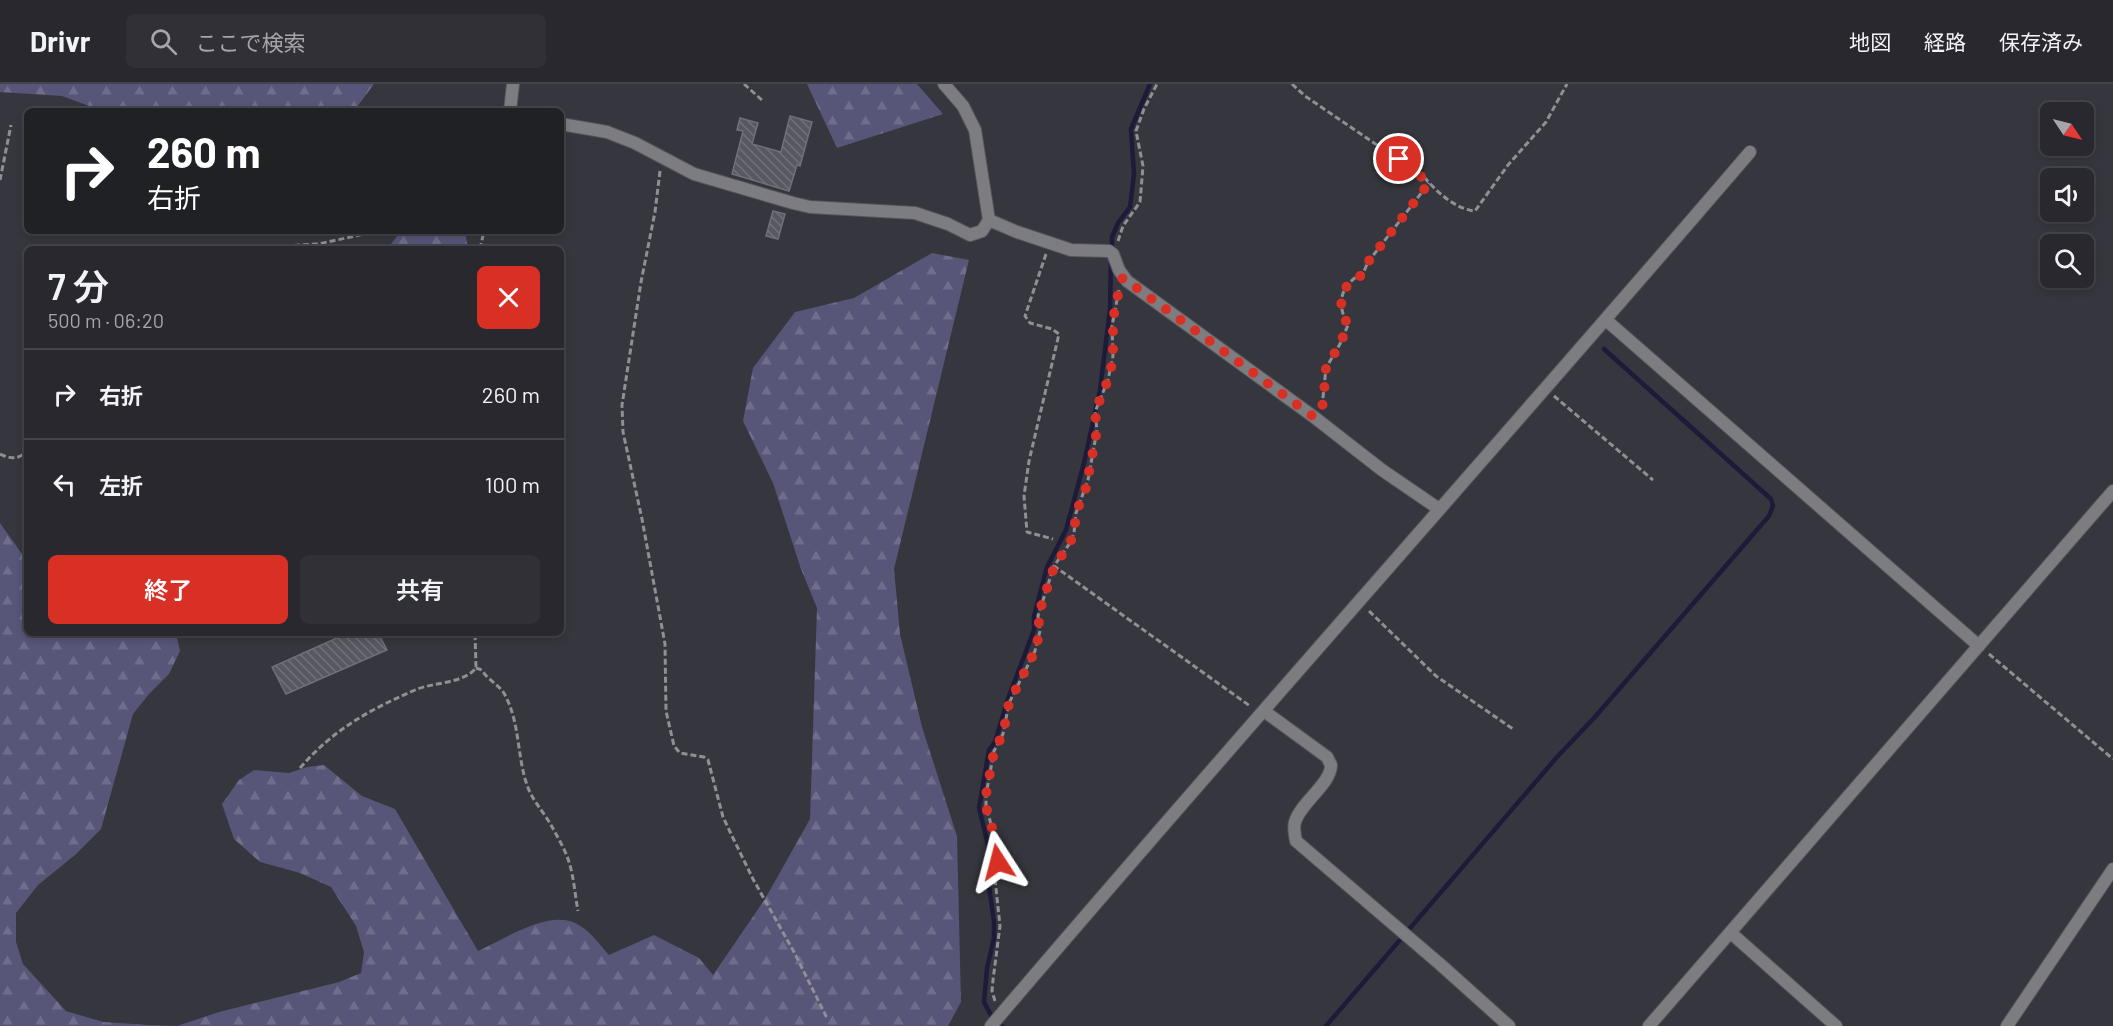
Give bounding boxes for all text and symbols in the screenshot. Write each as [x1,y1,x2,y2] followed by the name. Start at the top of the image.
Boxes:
[126,14,546,68] search box
[30,24,90,58] text: Drivr
[147,25,180,58] icon: search
[195,29,305,55] text: ここで検索
[1849,29,1891,54] text: 地図
[1924,29,1966,54] text: 経路
[1999,29,2083,54] text: 保存済み
[2040,102,2094,156] north arrow
[2040,102,2094,288] map controls
[147,126,260,176] text: 260 m
[48,132,126,210] icon: right
[1373,133,1424,184] pin
[1382,142,1415,175] icon: arrive
[2040,168,2094,222] button: sound
[147,181,201,213] text: 右折
[2040,234,2094,288] button: search
[48,264,109,307] text: 7 分
[477,266,540,329] button: close
[48,308,164,332] text: 500 m · 06:20
[48,378,81,411] icon: right
[482,381,540,407] text: 260 m
[99,382,143,408] text: 右折
[48,468,81,501] icon: left
[485,471,540,497] text: 100 m
[99,472,143,498] text: 左折
[48,555,288,624] button: 終了
[300,555,540,624] button: 共有
[966,830,1030,894] position arrow

